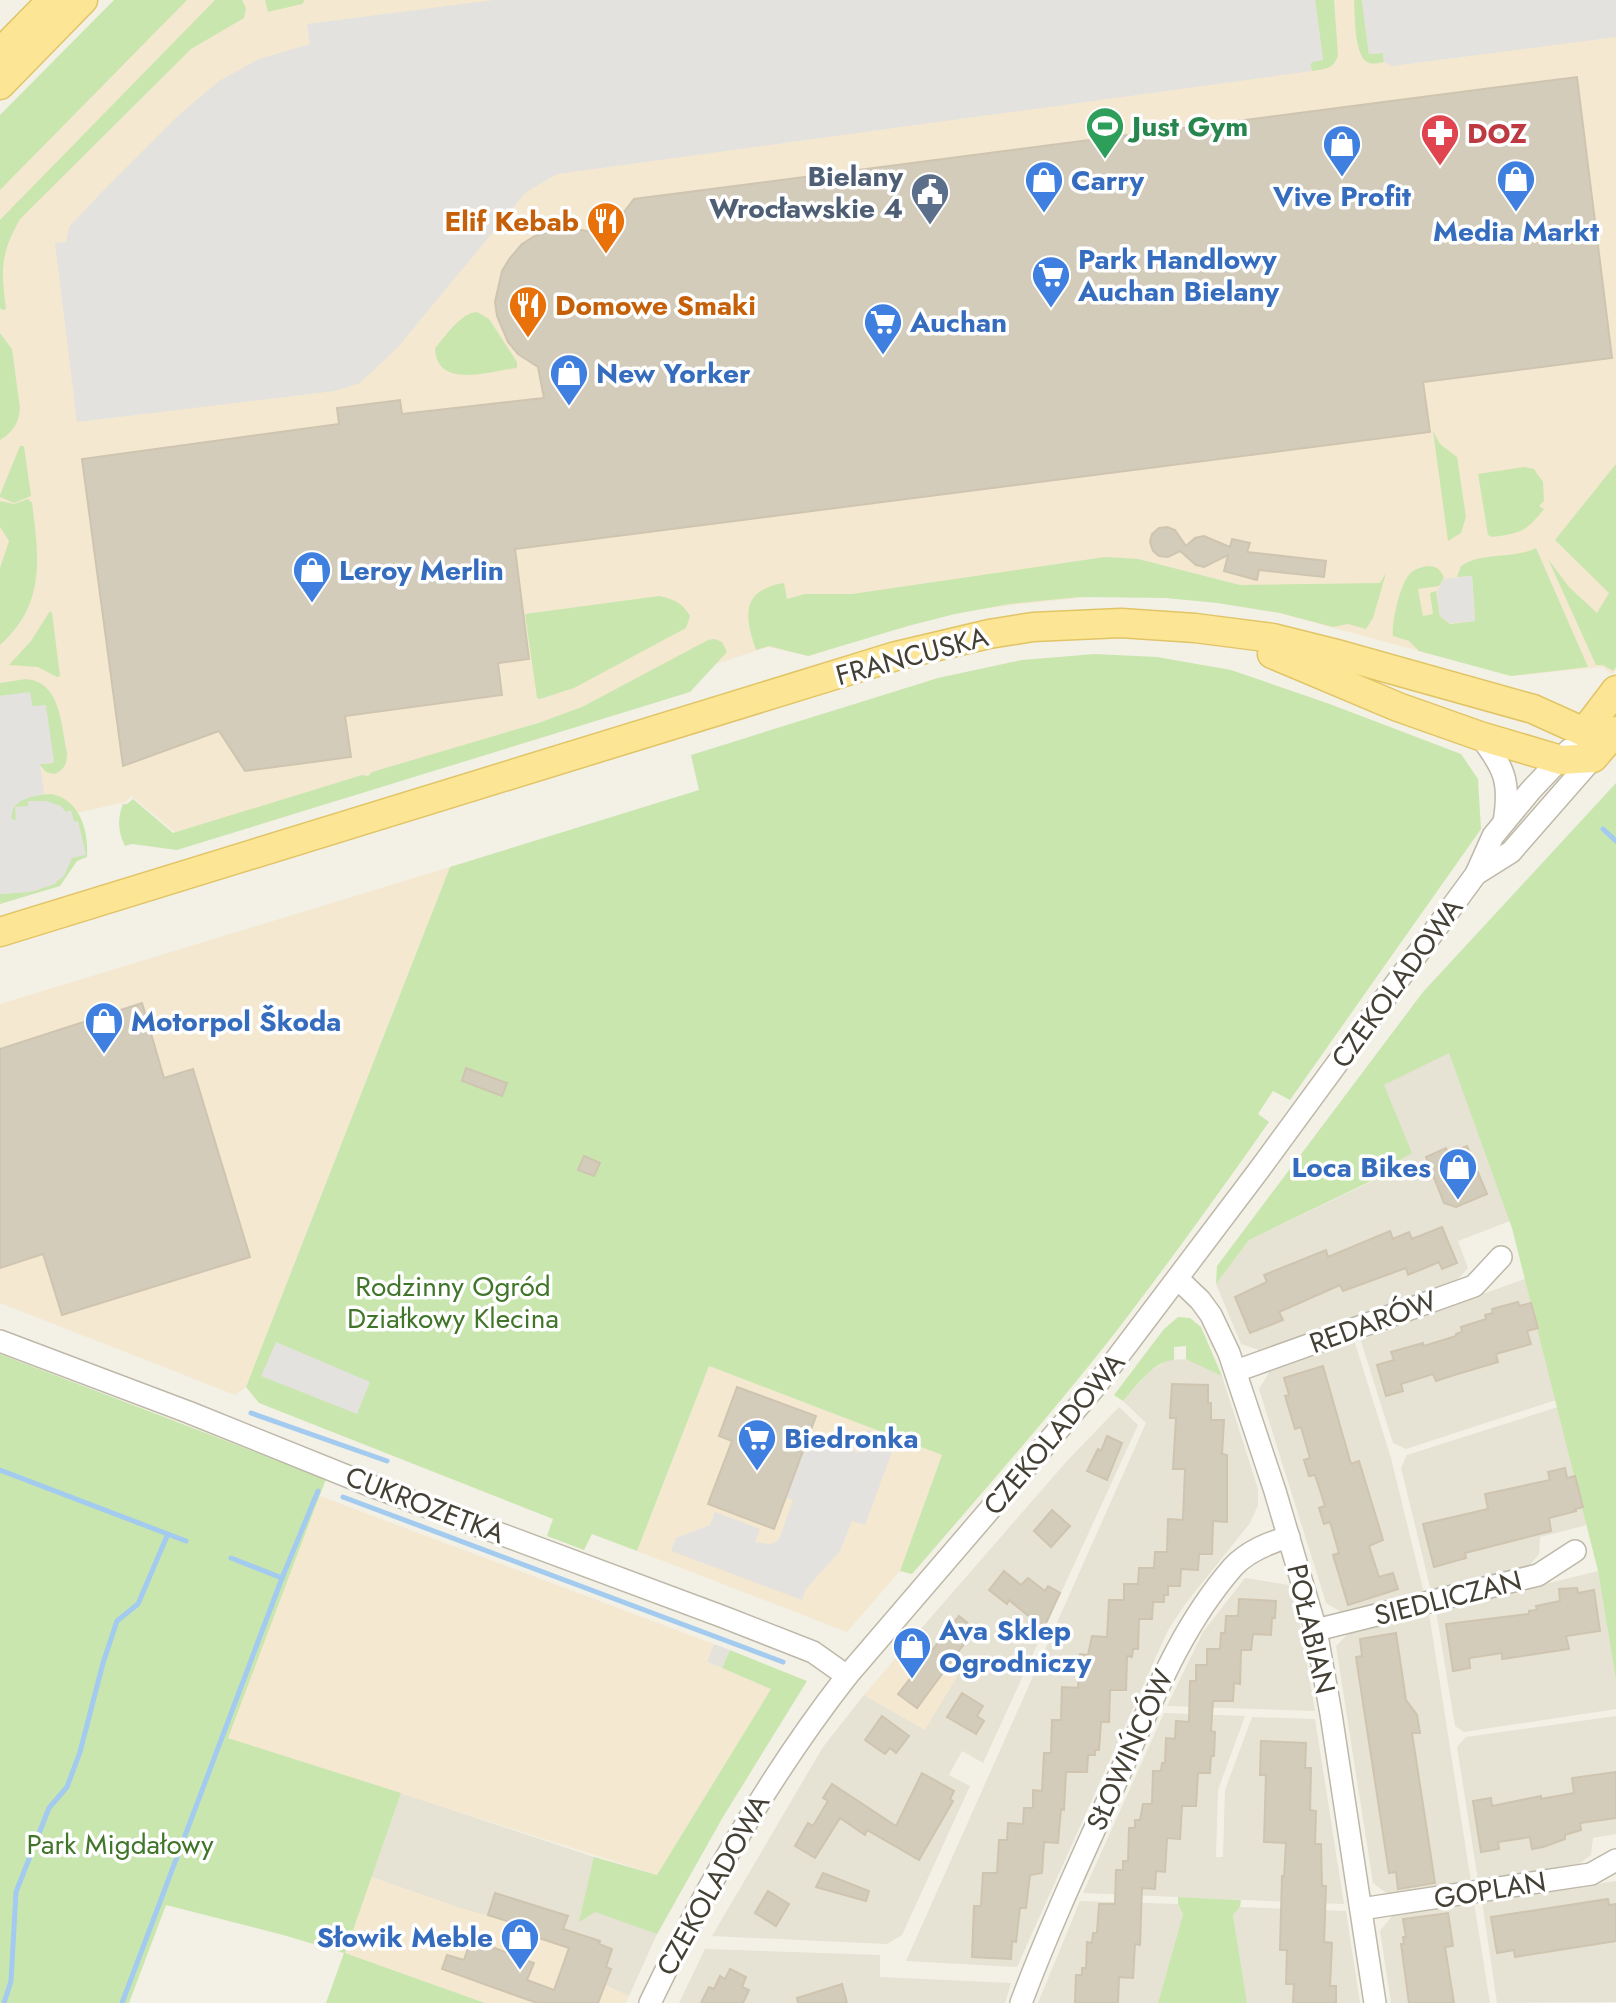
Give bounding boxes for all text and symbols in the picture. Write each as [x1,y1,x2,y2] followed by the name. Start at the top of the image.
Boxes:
[1084,105,1126,160] sports icon: Just Gym
[1127,106,1248,147] place label: Just Gym
[1419,112,1461,167] pharmacy icon: DOZ
[1467,113,1527,154] place label: DOZ
[1321,123,1363,178] shop icon: Vive Profit
[709,156,903,229] place label: Bielany Wrocławskie 4
[1495,158,1537,213] shop icon: Media Markt
[1023,159,1065,214] shop icon: Carry
[1071,160,1145,201] place label: Carry
[909,171,951,226] public building icon: Bielany Wrocławskie 4
[1272,176,1411,217] place label: Vive Profit
[585,200,627,255] restaurant icon: Elif Kebab
[444,201,579,242] place label: Elif Kebab
[1433,211,1599,252] place label: Media Markt
[1077,239,1279,312] place label: Park Handlowy Auchan Bielany
[1030,254,1072,309] supermarket icon: Park Handlowy Auchan Bielany
[507,284,549,339] restaurant icon: Domowe Smaki
[555,285,756,326] place label: Domowe Smaki
[862,301,904,356] supermarket icon: Auchan
[909,302,1007,343] place label: Auchan
[548,352,590,407] shop icon: New Yorker
[596,353,751,394] place label: New Yorker
[291,549,333,604] shop icon: Leroy Merlin
[339,550,504,591] place label: Leroy Merlin
[831,616,993,696] street label: FRANCUSKA
[1321,889,1473,1077] street label: CZEKOLADOWA
[83,1000,125,1055] shop icon: Motorpol Škoda
[131,1001,341,1042] place label: Motorpol Škoda
[1437,1146,1479,1201] shop icon: Loca Bikes
[1292,1147,1431,1188] place label: Loca Bikes
[347,1266,559,1339] park label: Rodzinny Ogród Działkowy Klecina
[1304,1280,1442,1364] street label: REDARÓW
[974,1343,1135,1524] street label: CZEKOLADOWA
[736,1417,778,1472] supermarket icon: Biedronka
[784,1418,919,1459] place label: Biedronka
[339,1456,511,1554] street label: CUKROZETKA
[1276,1560,1346,1698] street label: POŁABIAN
[1370,1560,1526,1636] street label: SIEDLICZAN
[938,1610,1092,1683] place label: Ava Sklep Ogrodniczy
[891,1625,933,1680] shop icon: Ava Sklep Ogrodniczy
[1076,1662,1184,1837] street label: SŁOWIŃCÓW
[646,1786,780,1983] street label: CZEKOLADOWA
[26,1824,214,1865] park label: Park Migdałowy
[1431,1861,1549,1919] street label: GOPLAN
[499,1916,541,1971] shop icon: Słowik Meble
[316,1917,493,1958] place label: Słowik Meble

